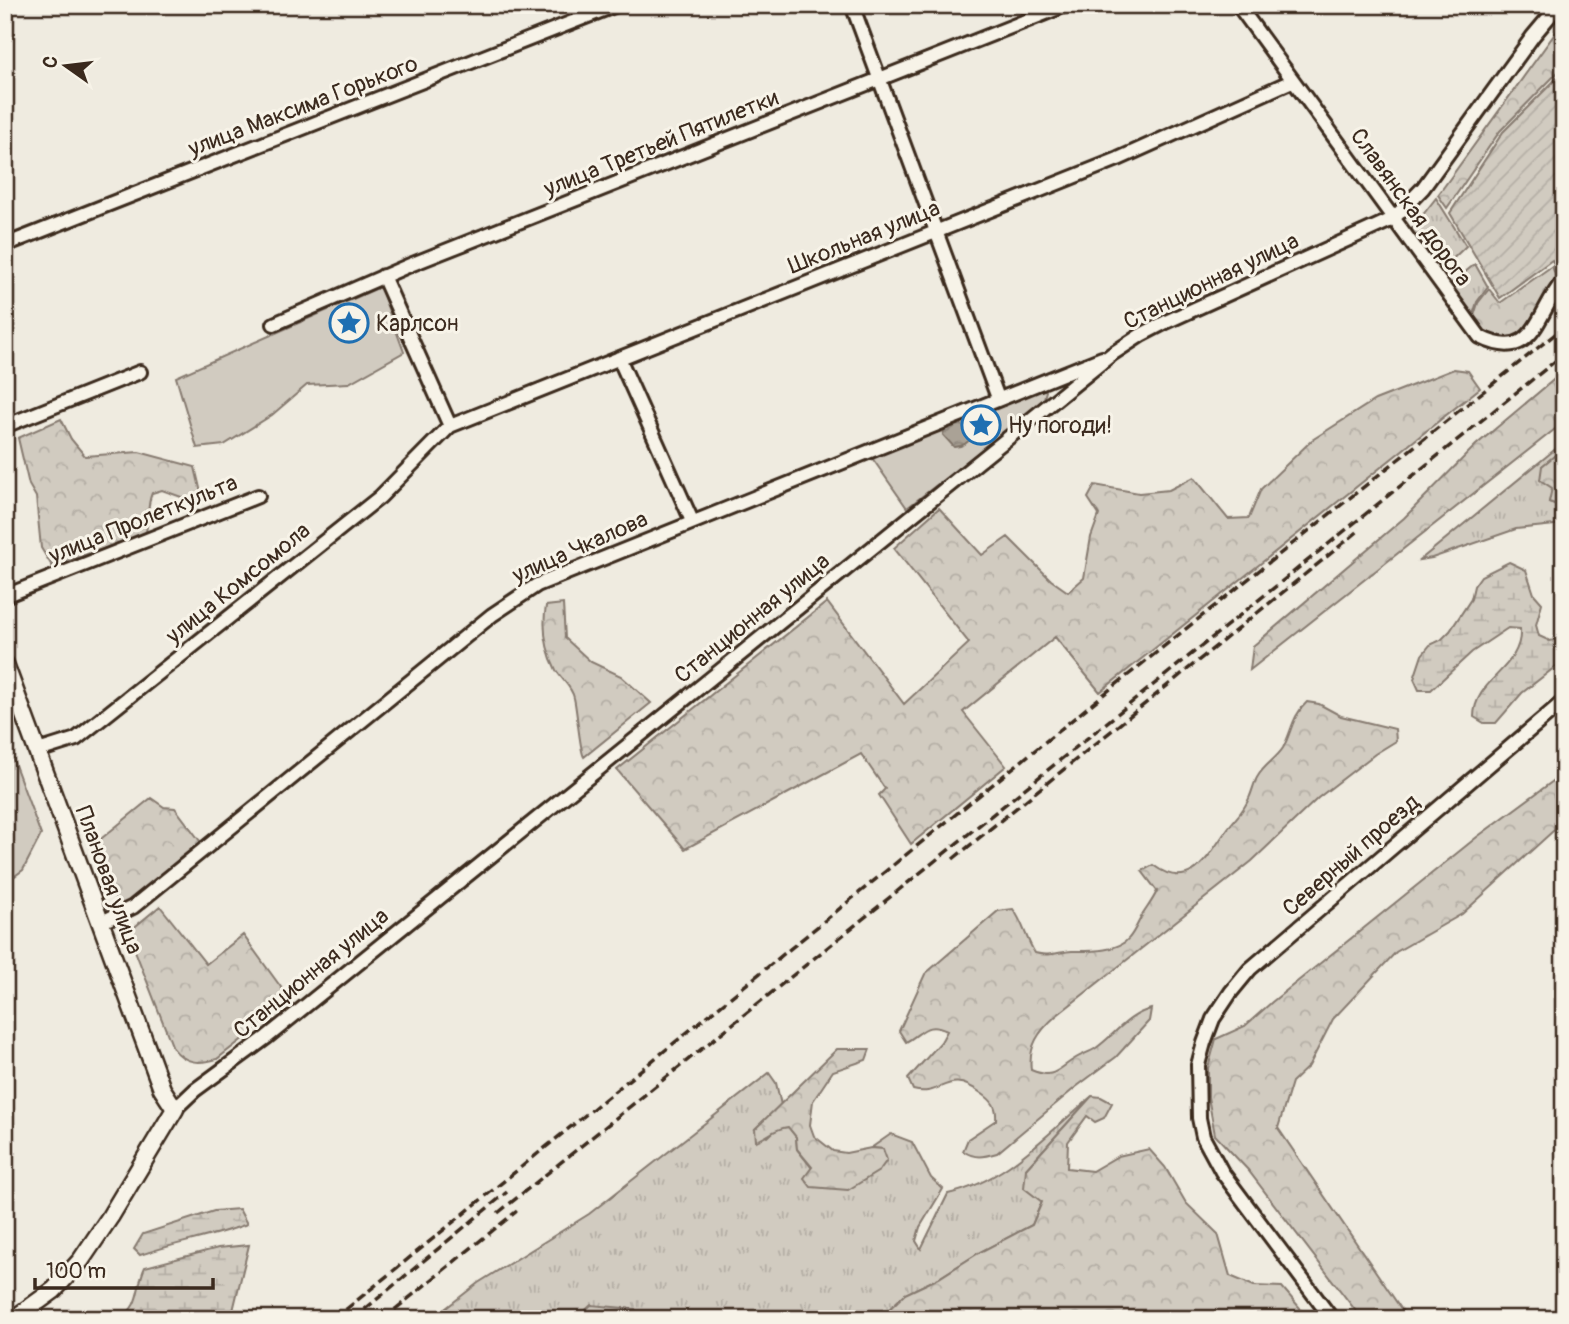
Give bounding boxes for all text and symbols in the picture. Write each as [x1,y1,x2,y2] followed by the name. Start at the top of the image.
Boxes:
[32,32,102,102] north arrow
[183,49,422,164] street label: улица Максима Горького
[37,53,64,71] text: С
[539,83,782,204] street label: улица Третьей Пятилетки
[1344,122,1478,292] street label: Славянская дорога
[784,193,944,281] street label: Школьная улица
[1119,226,1303,336] street label: Станционная улица
[328,302,370,344] place icon: Карлсон
[376,309,458,338] place label: Карлсон
[960,404,1002,446] place icon: Ну погоди!
[1008,411,1112,440] place label: Ну погоди!
[44,468,242,570] street label: улица Пролеткульта
[507,504,652,590] street label: улица Чкалова
[159,516,316,651] street label: улица Комсомола
[668,546,836,690] street label: Станционная улица
[1276,787,1426,923] street label: Северный проезд
[69,802,149,958] street label: Плановая улица
[227,901,395,1045] street label: Станционная улица
[35,1247,214,1291] scale bar
[46,1258,106,1285] text: 100 m

